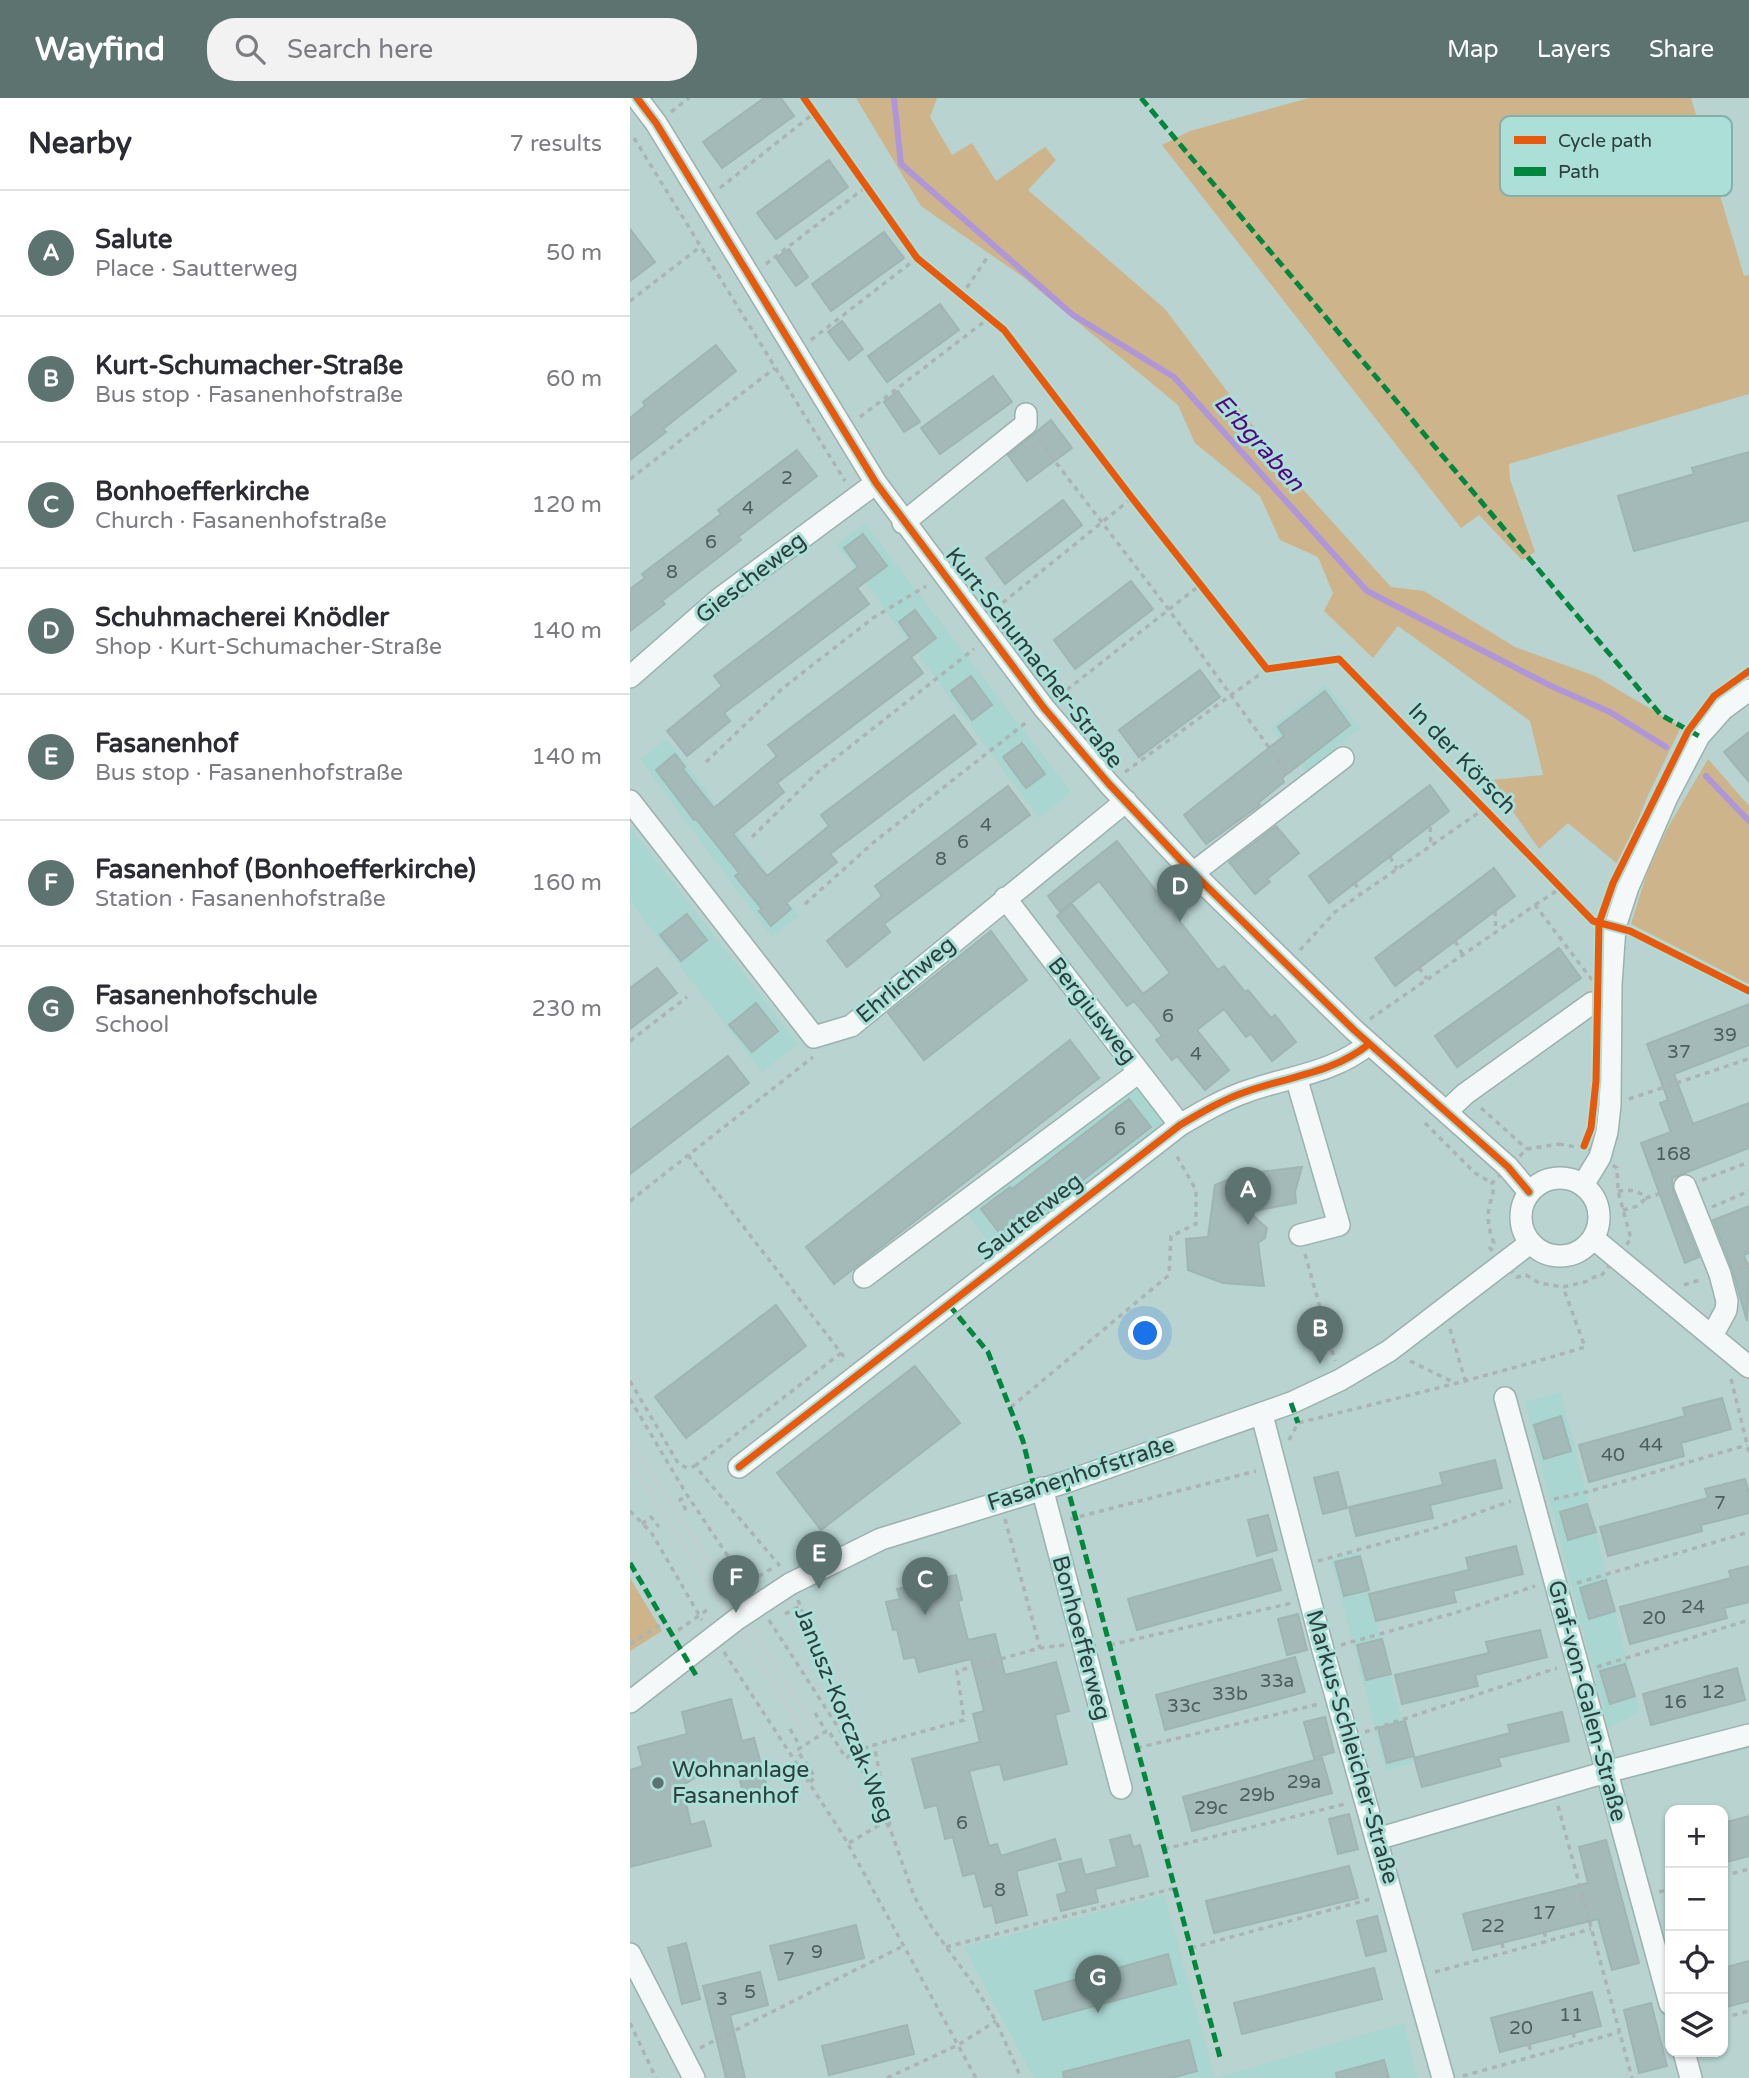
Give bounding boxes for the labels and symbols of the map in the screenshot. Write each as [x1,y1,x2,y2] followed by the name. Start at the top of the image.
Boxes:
[1500,116,1732,196] legend
[1558,130,1652,152] text: Cycle path
[1558,161,1600,183] text: Path
[1208,388,1311,499] water label: Erbgraben
[781,467,793,489] house number: 2
[742,497,754,519] house number: 4
[690,526,812,630] street label: Giescheweg
[705,531,717,553] house number: 6
[939,542,1129,774] street label: Kurt-Schumacher-Straße
[666,561,678,583] house number: 8
[1402,697,1522,821] street label: In der Körsch
[980,814,992,836] house number: 4
[957,831,969,853] house number: 6
[935,848,947,870] house number: 8
[1157,864,1203,922] pin: D
[851,931,961,1029] street label: Ehrlichweg
[1042,952,1142,1070] street label: Bergiusweg
[1162,1005,1174,1027] house number: 6
[1713,1024,1737,1046] house number: 39
[1667,1041,1691,1063] house number: 37
[1190,1043,1202,1065] house number: 4
[1114,1118,1126,1140] house number: 6
[1655,1143,1691,1165] house number: 168
[972,1167,1088,1267] street label: Sautterweg
[1225,1167,1271,1225] pin: A
[1297,1306,1343,1364] pin: B
[1128,1316,1162,1350] your location
[984,1431,1178,1517] street label: Fasanenhofstraße
[1639,1434,1663,1456] house number: 44
[1601,1444,1625,1466] house number: 40
[1714,1492,1726,1514] house number: 7
[796,1531,842,1589] pin: E
[1046,1553,1116,1723] street label: Bonhoefferweg
[713,1555,759,1613] pin: F
[902,1557,948,1615] pin: C
[1541,1577,1633,1825] street label: Graf-von-Galen-Straße
[1681,1596,1705,1618] house number: 24
[788,1603,900,1827] street label: Janusz-Korczak-Weg
[1299,1607,1405,1887] street label: Markus-Schleicher-Straße
[1642,1607,1666,1629] house number: 20
[1260,1670,1294,1692] house number: 33a
[1701,1681,1725,1703] house number: 12
[1212,1683,1248,1705] house number: 33b
[1663,1691,1687,1713] house number: 16
[1167,1695,1201,1717] house number: 33c
[672,1756,809,1810] place label: Wohnanlage Fasanenhof
[1287,1771,1321,1793] house number: 29a
[650,1775,666,1791] marker: Wohnanlage Fasanenhof
[1239,1784,1275,1806] house number: 29b
[1194,1797,1228,1819] house number: 29c
[956,1812,968,1834] house number: 6
[994,1879,1006,1901] house number: 8
[1532,1902,1556,1924] house number: 17
[1481,1915,1505,1937] house number: 22
[811,1941,823,1963] house number: 9
[783,1948,795,1970] house number: 7
[1075,1955,1121,2013] pin: G
[744,1981,756,2003] house number: 5
[716,1988,728,2010] house number: 3
[1559,2004,1583,2026] house number: 11
[1509,2017,1533,2039] house number: 20

